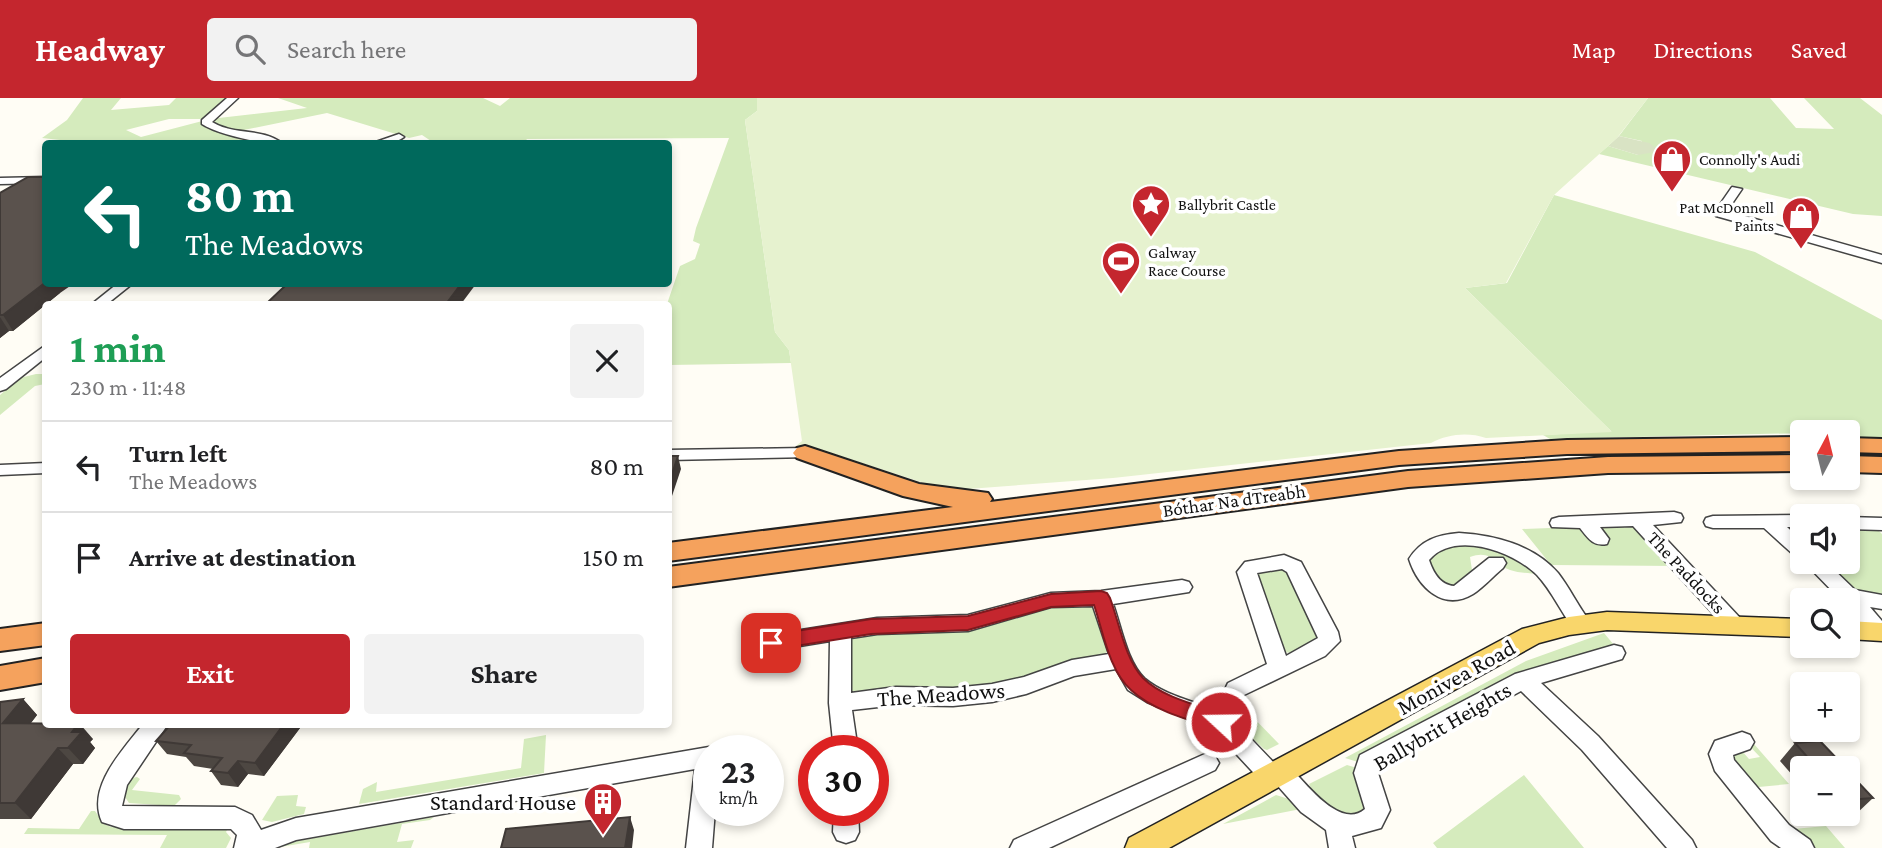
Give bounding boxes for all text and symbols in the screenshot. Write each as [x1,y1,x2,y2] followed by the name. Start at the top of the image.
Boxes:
[207,18,697,81] search box
[231,30,269,68] icon: search
[35,31,165,68] text: Headway
[287,35,406,64] text: Search here
[1572,36,1616,63] text: Map
[1654,36,1753,63] text: Directions
[1791,36,1847,63] text: Saved
[1651,138,1693,193] shop icon: Connolly's Audi
[1699,151,1800,169] place label: Connolly's Audi
[70,168,161,259] icon: left
[185,168,294,223] text: 80 m
[1130,183,1172,238] place icon: Ballybrit Castle
[1780,195,1822,250] shop icon: Pat McDonnell Paints
[1178,196,1276,214] place label: Ballybrit Castle
[1679,199,1774,234] place label: Pat McDonnell Paints
[185,226,364,262] text: The Meadows
[1100,240,1142,295] sports icon: Galway Race Course
[1148,244,1225,279] place label: Galway Race Course
[70,324,166,371] text: 1 min
[570,324,644,398] button: close
[70,374,186,400] text: 230 m · 11:48
[1790,420,1860,490] north arrow
[1790,420,1860,826] map controls
[129,439,227,468] text: Turn left
[70,448,108,486] icon: left
[590,452,644,481] text: 80 m
[129,468,257,494] text: The Meadows
[1161,480,1307,521] street label: Bóthar Na dTreabh
[1790,504,1860,574] button: sound
[1643,527,1730,618] street label: The Paddocks
[70,539,108,577] icon: arrive
[129,543,356,572] text: Arrive at destination
[583,543,644,572] text: 150 m
[1790,588,1860,658] button: search
[741,613,801,673] pin
[752,624,790,662] icon: arrive
[70,634,350,714] button: Exit
[364,634,644,714] button: Share
[1392,634,1520,720] street label: Monivea Road
[1790,672,1860,742] button: +
[1368,676,1516,776] street label: Ballybrit Heights
[876,677,1006,711] street label: The Meadows
[1184,685,1258,759] position arrow
[798,735,889,826] speed limit sign: 30
[721,752,756,791] text: 23
[1790,756,1860,826] button: −
[582,781,624,836] building icon: Standard House
[719,788,758,808] text: km/h
[430,789,576,815] place label: Standard House

